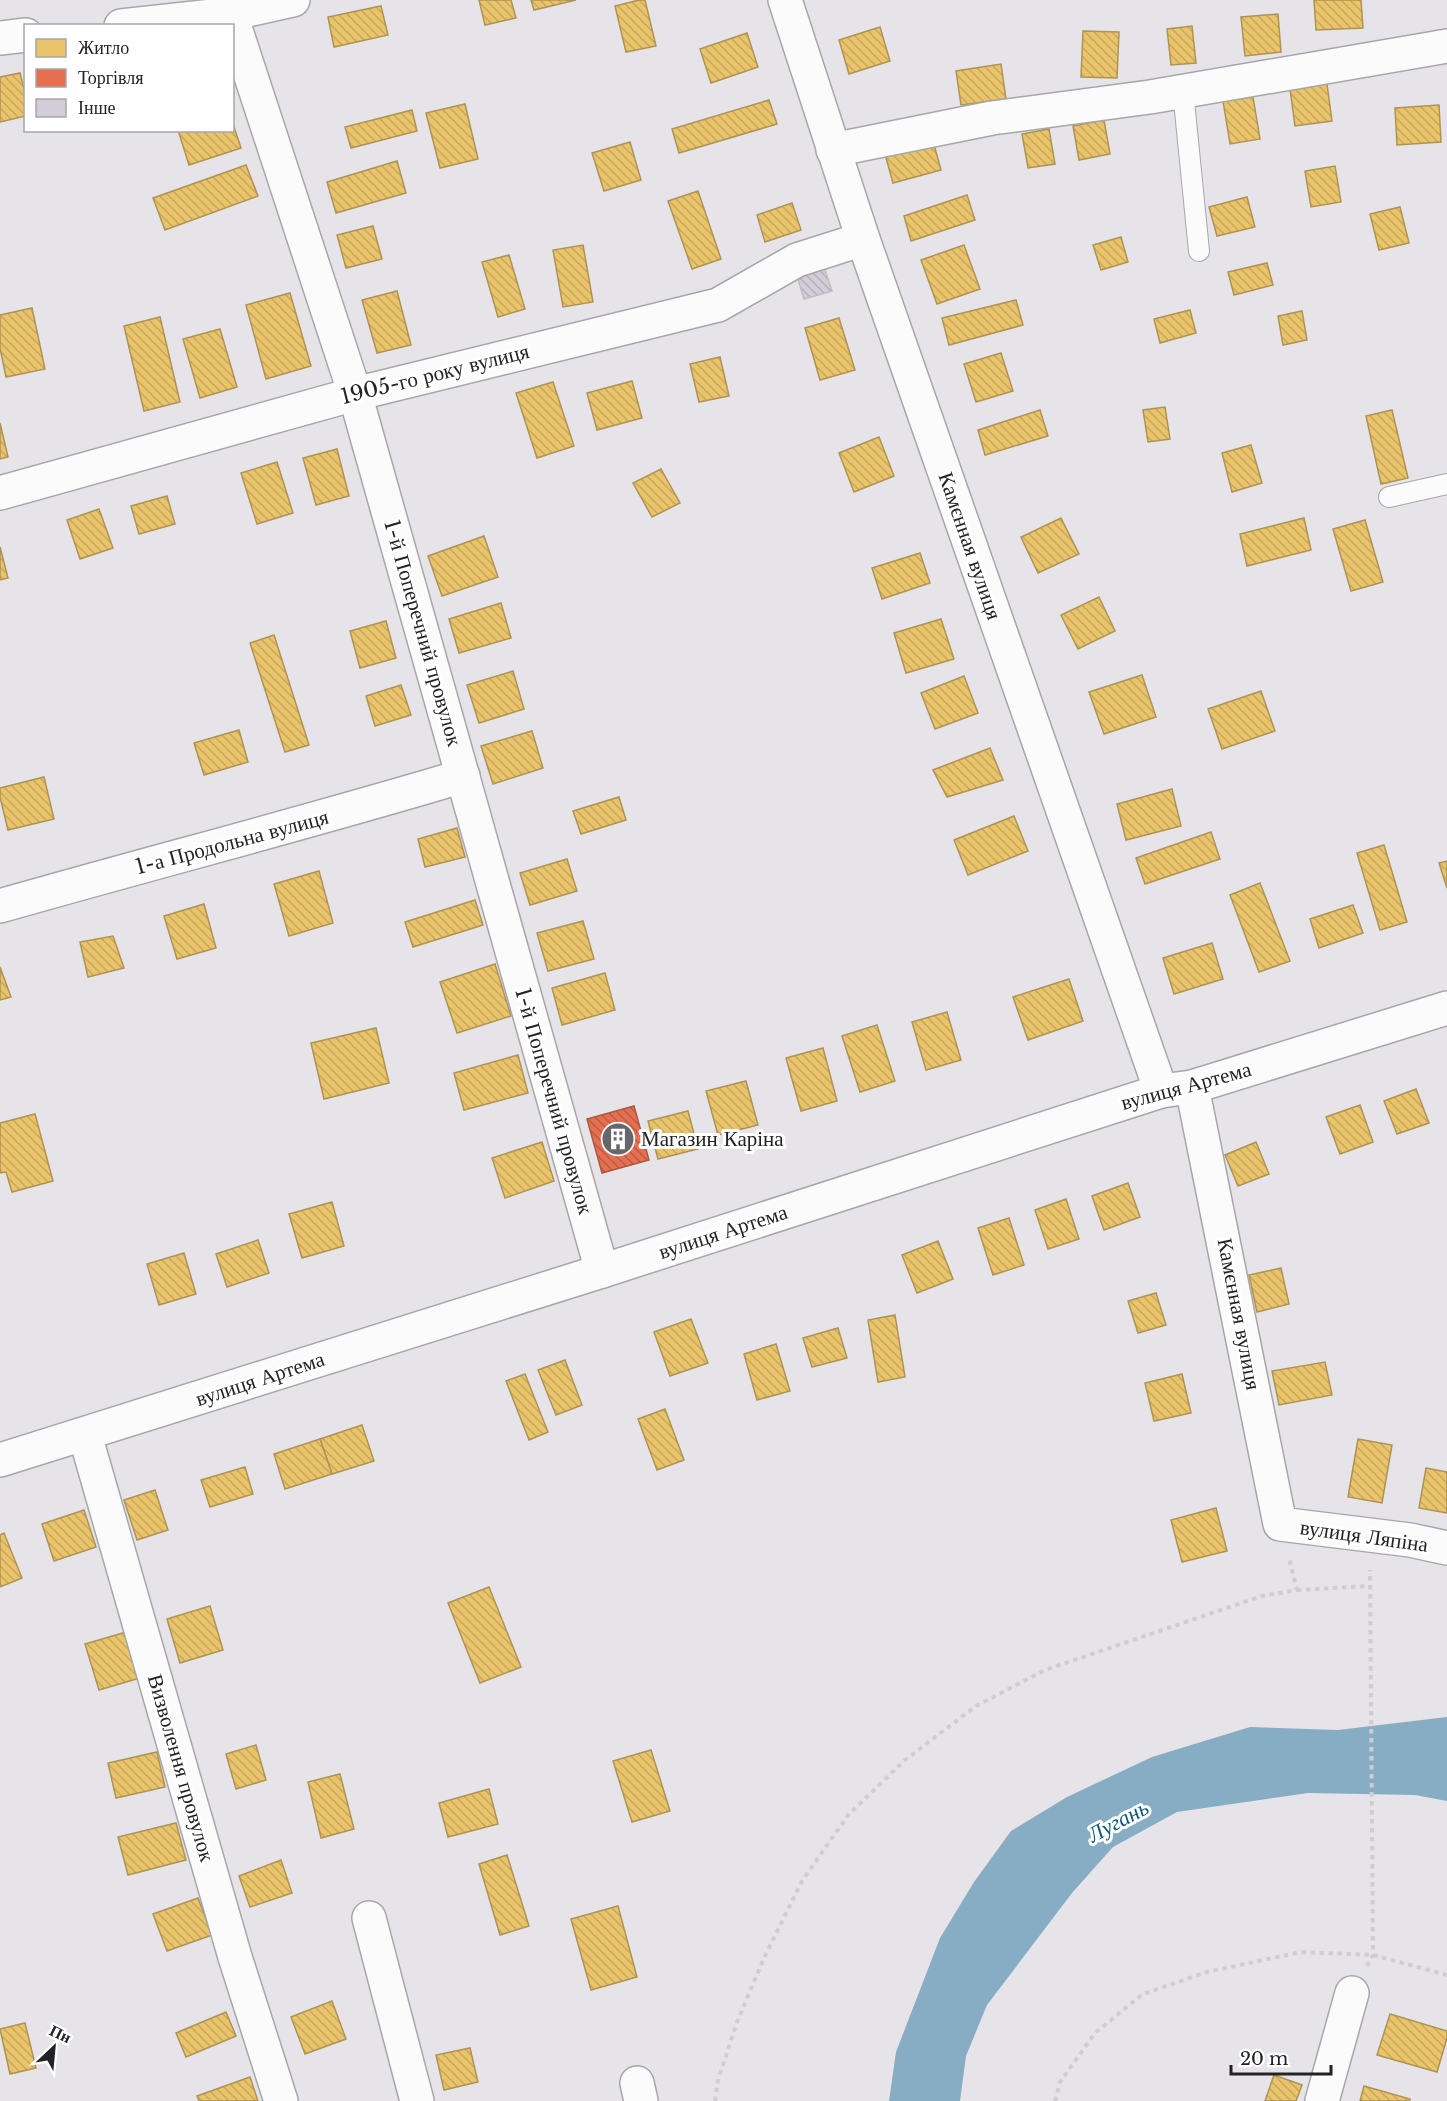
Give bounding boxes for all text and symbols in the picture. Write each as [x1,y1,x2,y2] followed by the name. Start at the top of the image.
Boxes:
[24,24,234,132] legend
[78,37,129,59] text: Житло
[78,67,144,89] text: Торгівля
[78,97,115,119] text: Інше
[338,338,532,410] street label: 1905-го року вулиця
[933,469,1008,623] street label: Камєнная вулиця
[378,517,468,750] street label: 1-й Поперечний провулок
[133,804,332,880] street label: 1-а Продольна вулиця
[509,985,599,1218] street label: 1-й Поперечний провулок
[1118,1056,1255,1116] street label: вулиця Артема
[600,1121,636,1157] building icon: Магазин Каріна
[641,1126,784,1152] place label: Магазин Каріна
[655,1199,791,1265] street label: вулиця Артема
[1212,1236,1267,1393] street label: Камєнная вулиця
[192,1346,328,1412] street label: вулиця Артема
[1298,1514,1430,1558] street label: вулиця Ляпіна
[142,1671,220,1865] street label: Визволення провулок
[1082,1794,1153,1849] water label: Лугань
[24,2017,84,2077] north arrow
[46,2020,75,2047] text: Пн
[1231,2038,1332,2076] scale bar
[1240,2048,1288,2070] text: 20 m

